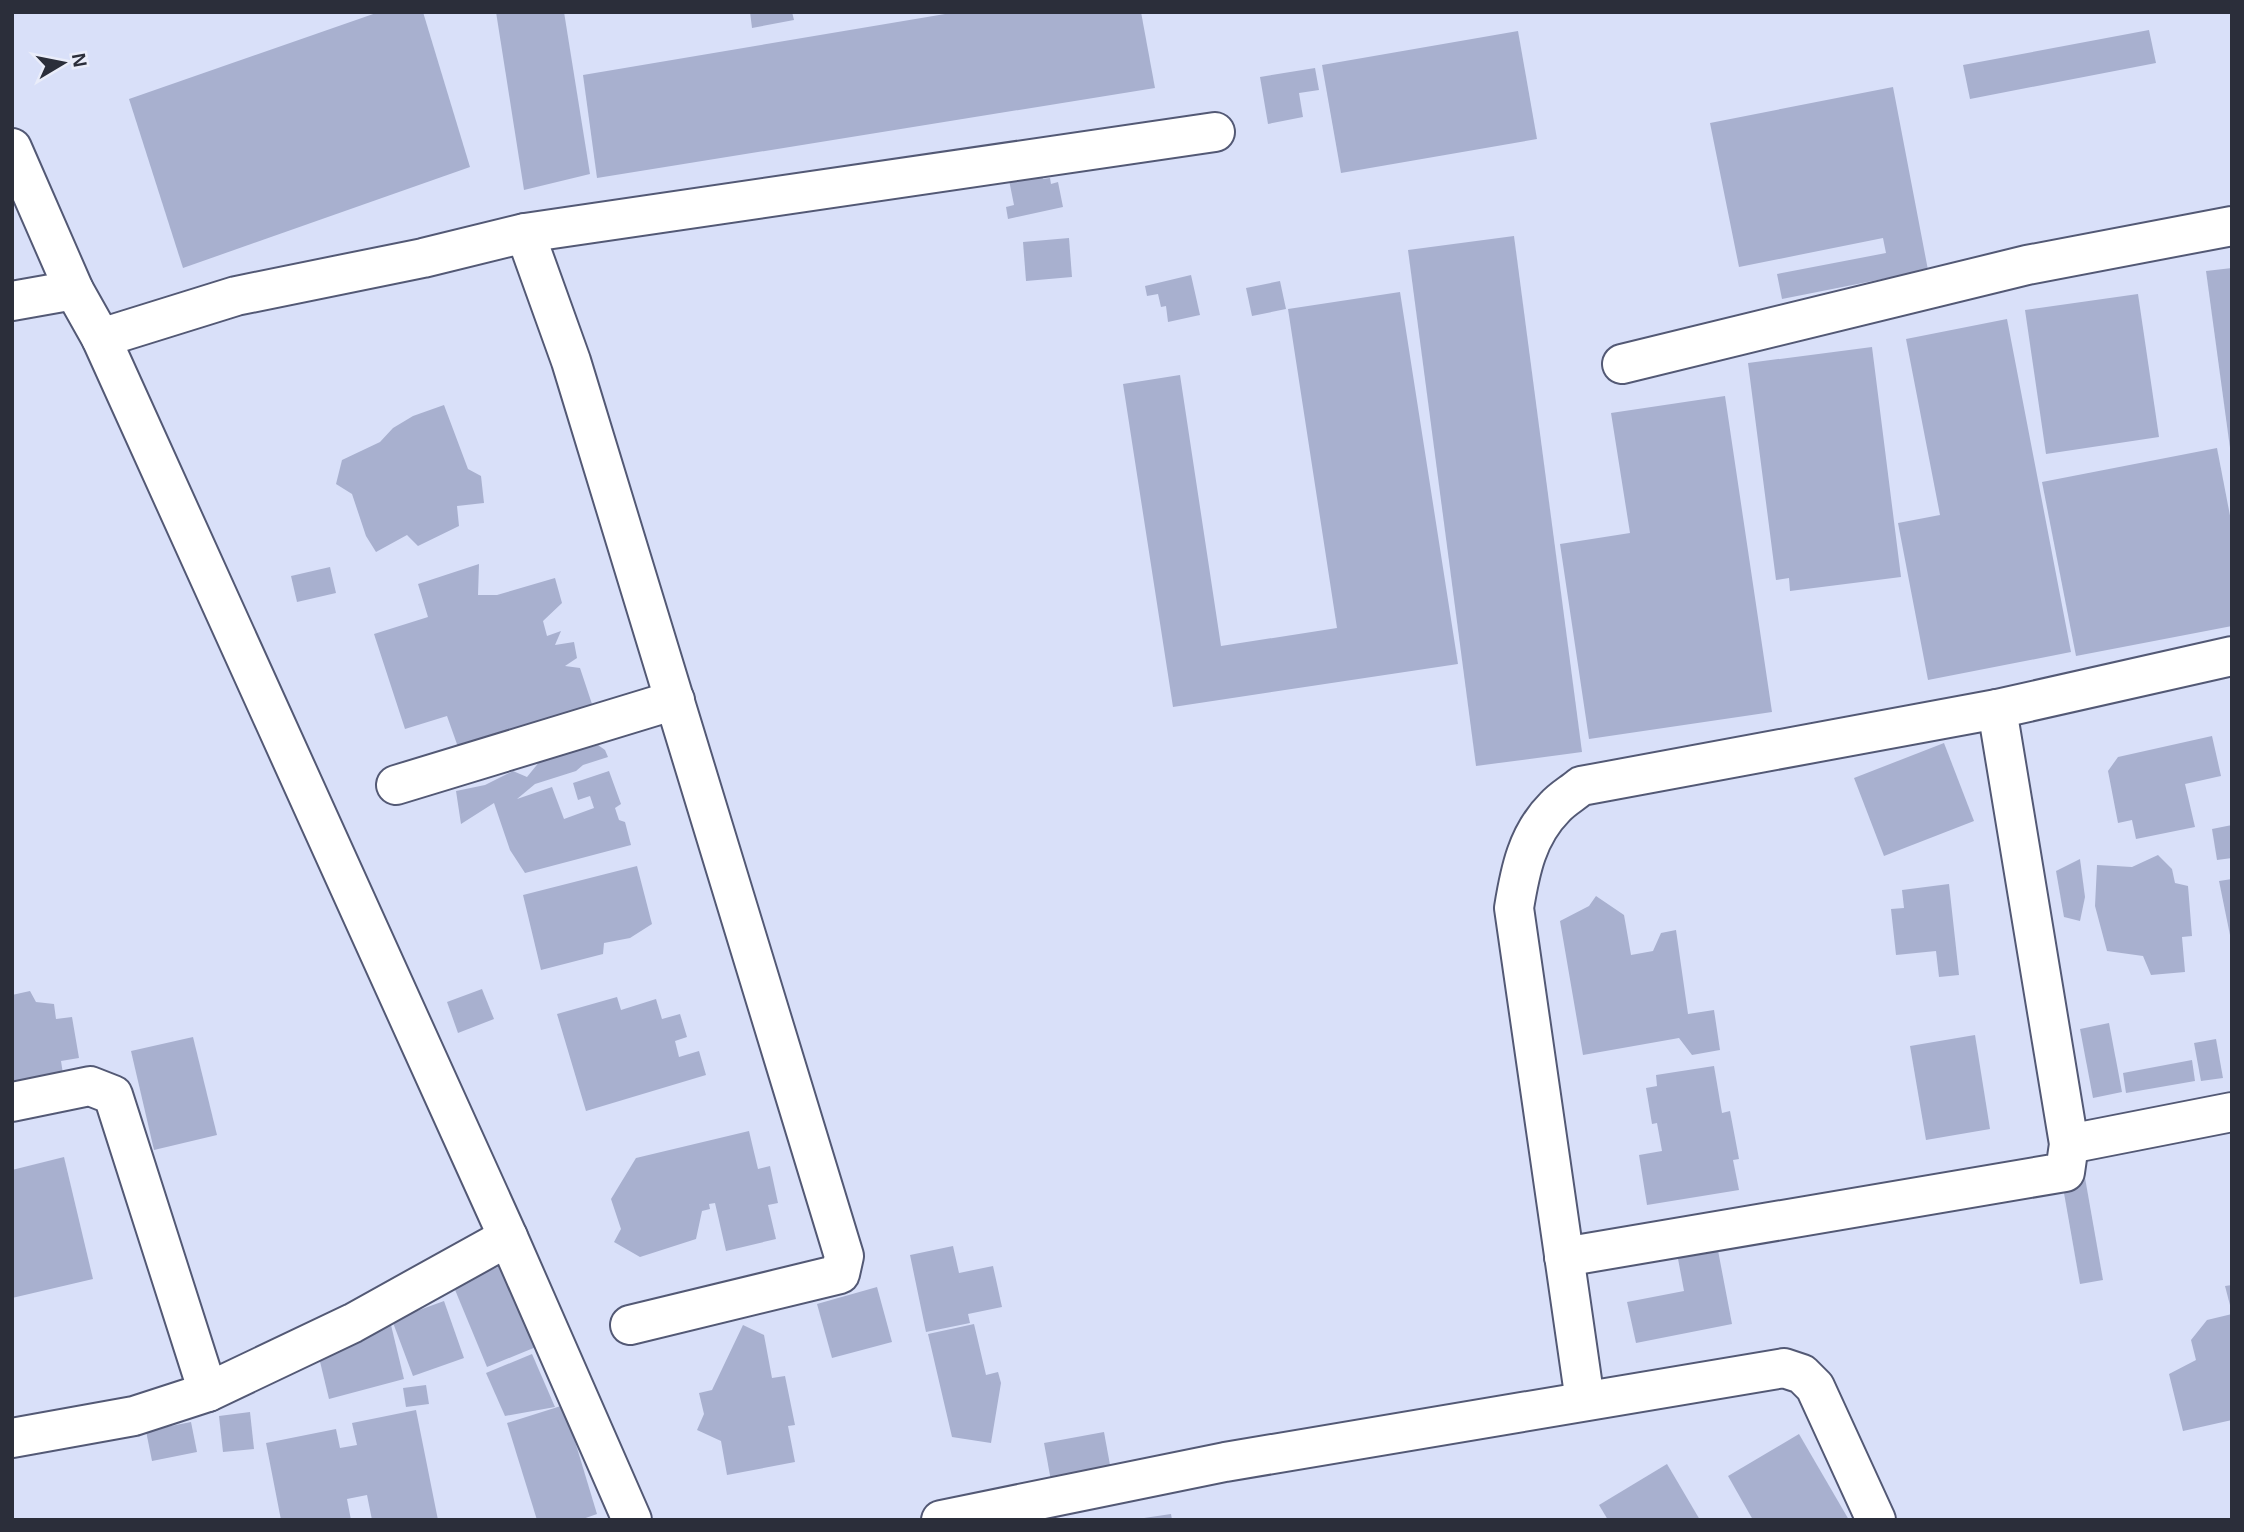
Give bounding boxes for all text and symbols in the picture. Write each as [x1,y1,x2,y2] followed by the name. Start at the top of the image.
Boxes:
[28,28,98,98] north arrow
[68,52,91,69] text: N

